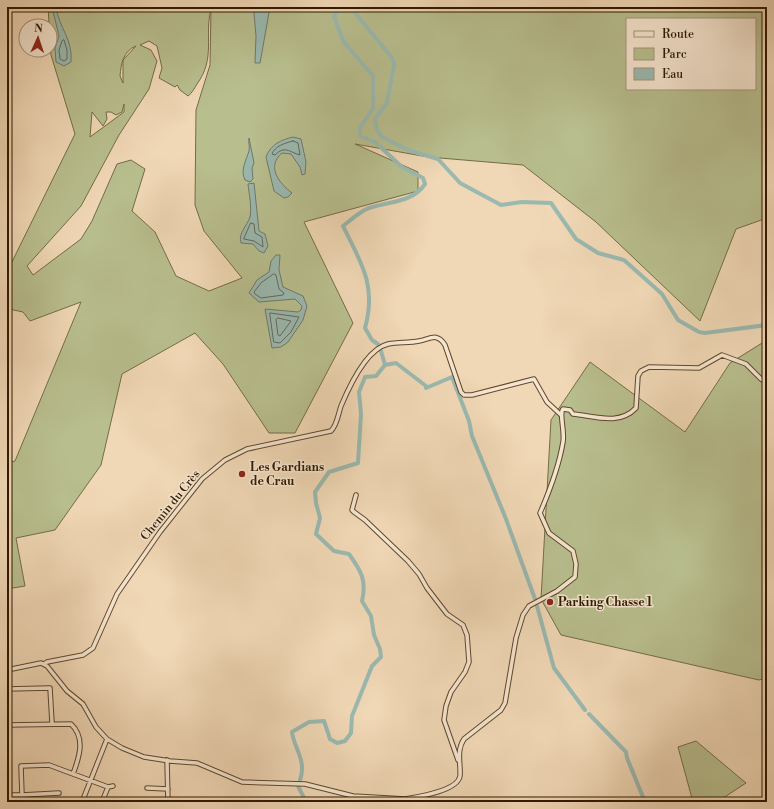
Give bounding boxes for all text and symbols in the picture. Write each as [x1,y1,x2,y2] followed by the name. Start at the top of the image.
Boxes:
[18,18,58,58] north arrow
[626,18,756,90] legend
[34,22,43,36] text: N
[662,27,694,42] text: Route
[662,47,687,62] text: Parc
[662,67,683,82] text: Eau
[250,460,324,489] place label: Les Gardians de Crau
[137,467,203,544] street label: Chemin du Crès
[237,469,247,479] marker: Les Gardians de Crau
[558,595,653,610] place label: Parking Chasse 1
[545,597,555,607] marker: Parking Chasse 1

